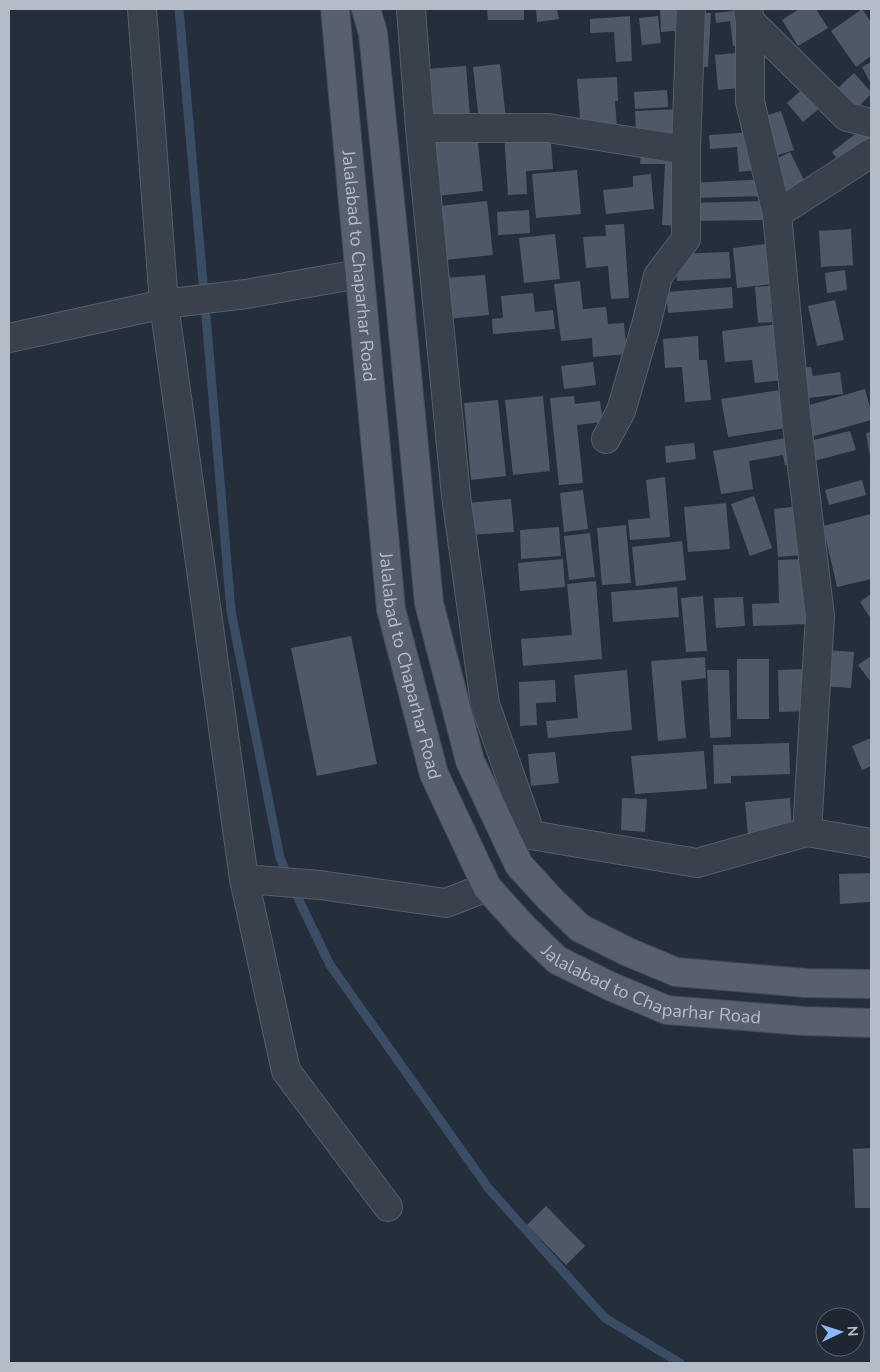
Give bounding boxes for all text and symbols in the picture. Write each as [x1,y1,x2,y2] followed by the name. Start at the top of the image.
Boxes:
[336,148,382,383] street label: Jalalabad to Chaparhar Road
[374,550,447,782] street label: Jalalabad to Chaparhar Road
[535,939,762,1029] street label: Jalalabad to Chaparhar Road
[815,1307,865,1357] north arrow
[843,1325,862,1337] text: N

